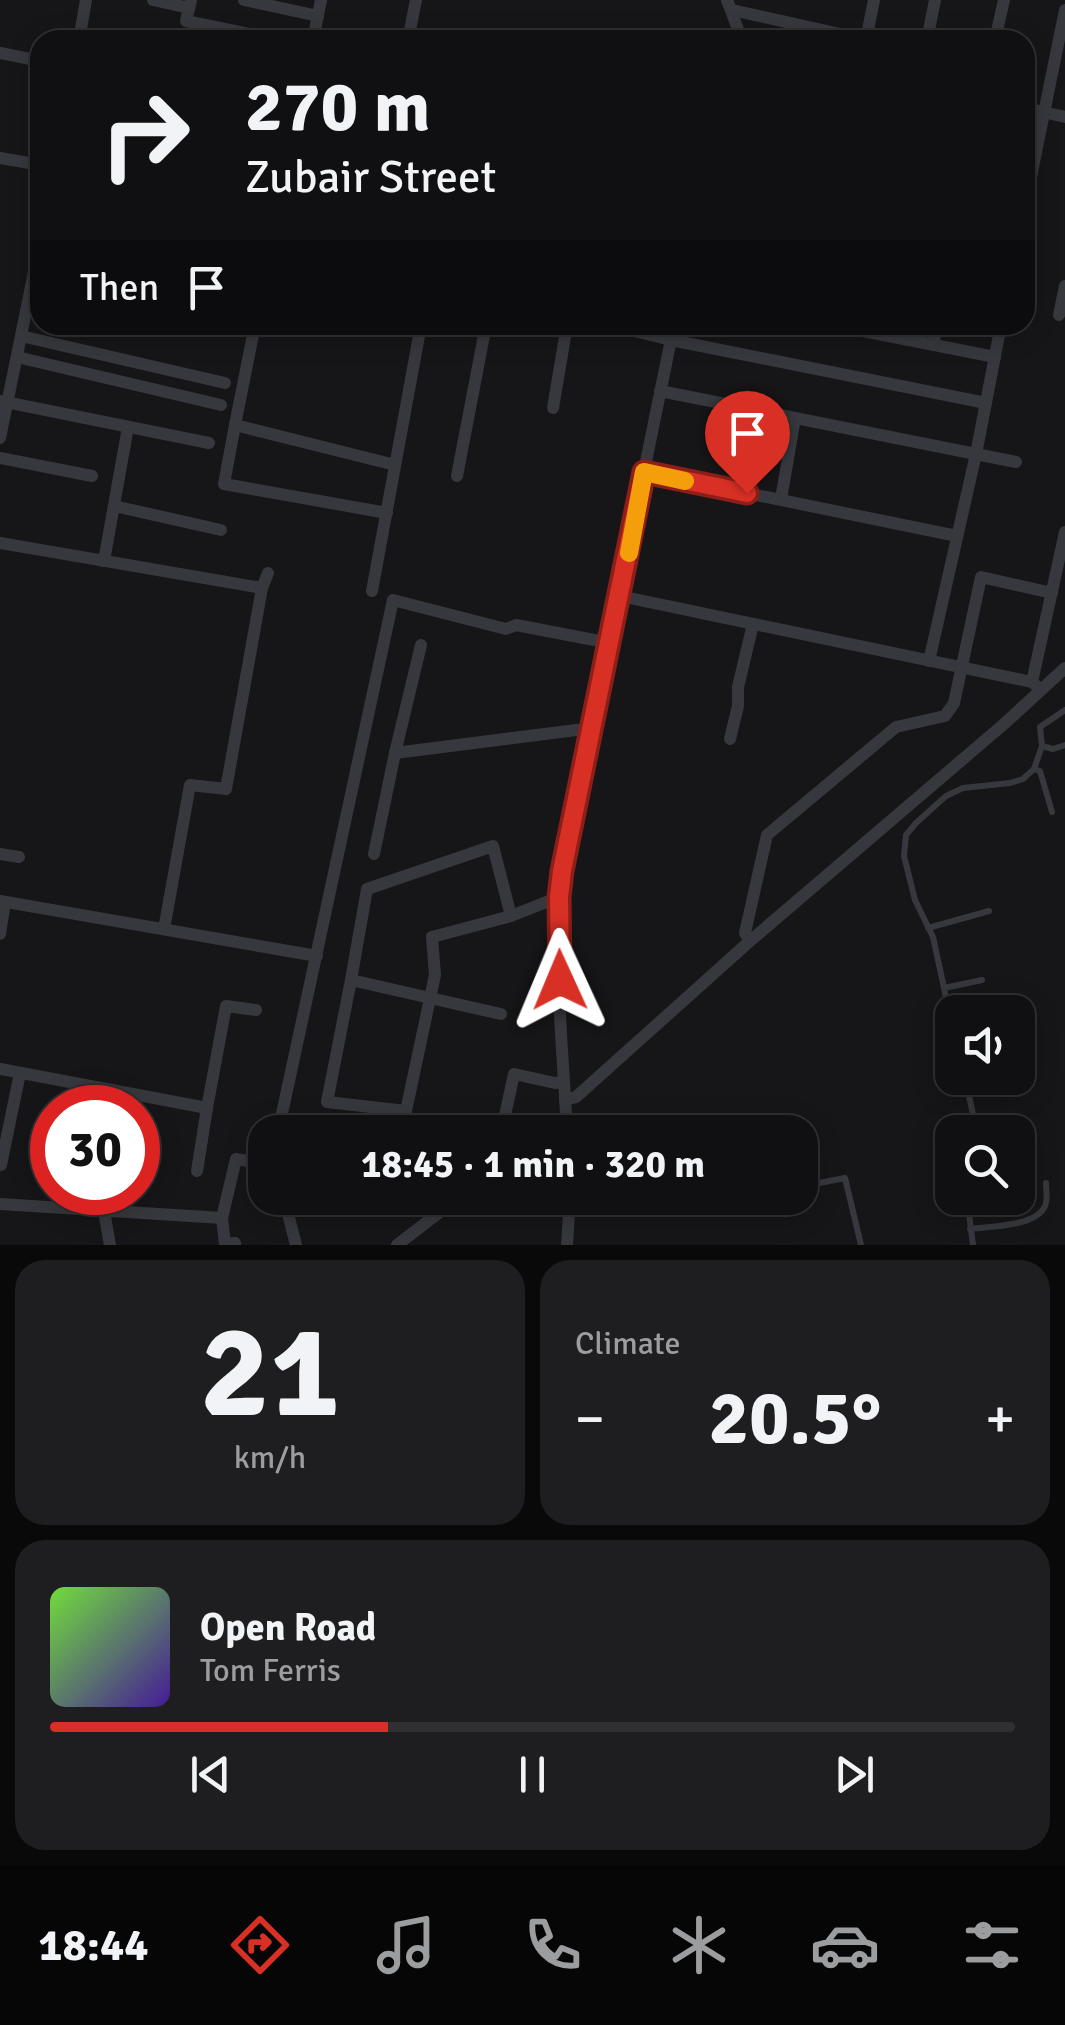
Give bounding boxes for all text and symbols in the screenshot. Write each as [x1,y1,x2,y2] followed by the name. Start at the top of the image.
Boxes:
[245,64,430,150] text: 270 m
[80,70,210,200] icon: right
[245,150,496,205] text: Zubair Street
[179,260,234,315] icon: arrive
[80,264,159,311] text: Then
[705,391,790,494] pin
[720,406,775,461] icon: arrive
[508,928,612,1032] position arrow
[935,995,1035,1215] map controls
[935,995,1035,1095] button: sound
[30,1085,160,1215] speed limit sign: 30
[935,1115,1035,1215] button: search
[361,1141,705,1188] text: 18:45 · 1 min · 320 m
[200,1293,340,1453] text: 21
[575,1324,681,1363] text: Climate
[709,1372,882,1465] text: 20.5°
[575,1385,605,1453] text: −
[985,1385,1015,1453] text: +
[234,1438,306,1477] text: km/h
[200,1604,376,1651] text: Open Road
[200,1651,341,1690] text: Tom Ferris
[183,1747,238,1802] icon: previous
[505,1747,560,1802] icon: pause
[827,1747,882,1802] icon: next
[225,1910,295,1980] icon: directions
[371,1910,441,1980] icon: music
[518,1910,588,1980] icon: phone
[664,1910,734,1980] icon: climate
[810,1910,880,1980] icon: car
[957,1910,1027,1980] icon: filters
[38,1918,149,1973] text: 18:44

